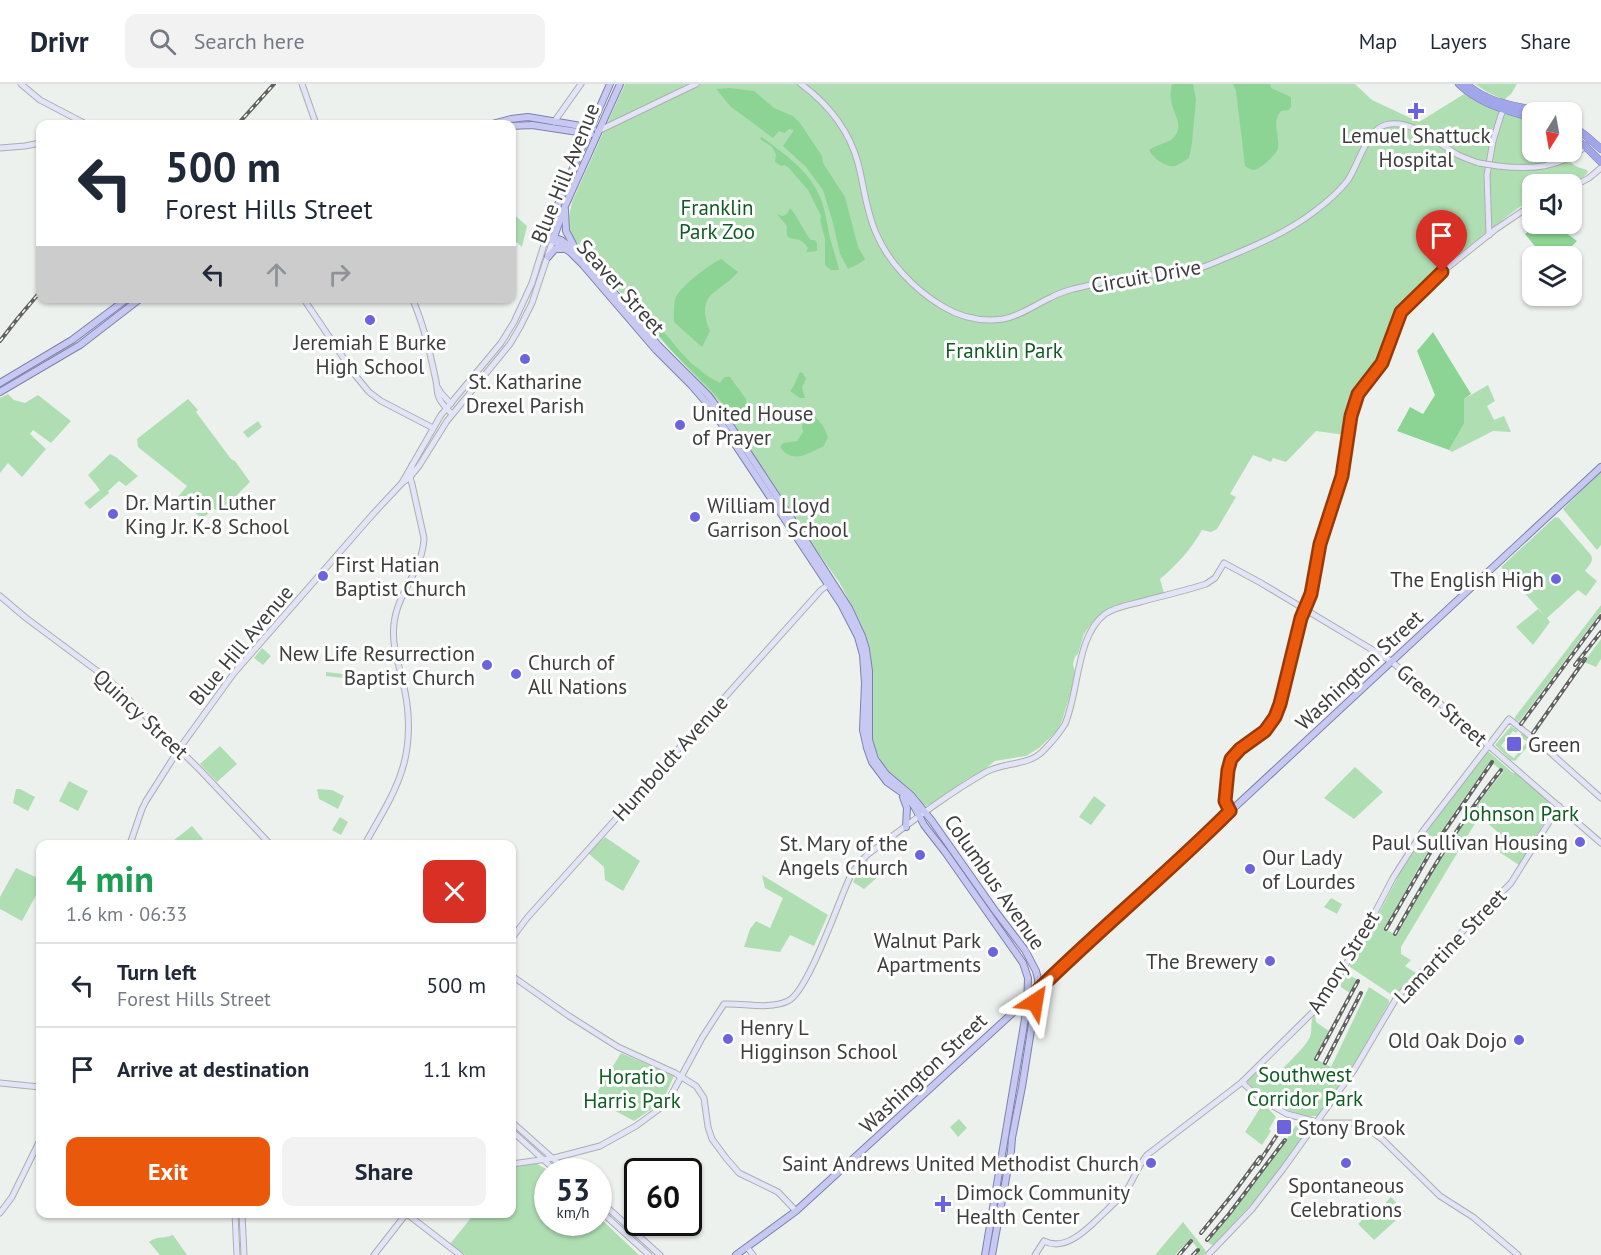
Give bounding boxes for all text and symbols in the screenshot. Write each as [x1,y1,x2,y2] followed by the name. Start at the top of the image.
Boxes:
[125,14,545,68] search box
[30,23,89,60] text: Drivr
[146,25,179,58] icon: search
[194,27,305,55] text: Search here
[1359,28,1397,55] text: Map
[1430,28,1487,55] text: Layers
[1520,28,1571,55] text: Share
[525,99,605,247] street label: Blue Hill Avenue
[1407,102,1425,120] marker: Lemuel Shattuck Hospital
[1522,102,1582,162] north arrow
[1522,102,1582,306] map controls
[1341,122,1491,173] place label: Lemuel Shattuck Hospital
[165,139,281,194] text: 500 m
[66,144,144,222] icon: left
[1522,174,1582,234] button: sound
[165,192,373,226] text: Forest Hills Street
[679,194,755,245] park label: Franklin Park Zoo
[1416,210,1467,272] pin
[1425,219,1458,252] icon: arrive
[571,234,671,340] street label: Seaver Street
[1522,246,1582,306] button: layers
[1089,253,1203,299] street label: Circuit Drive
[197,258,230,291] icon: left
[260,258,293,291] icon: ahead
[323,258,356,291] icon: right
[363,313,377,327] marker: Jeremiah E Burke High School
[293,329,446,380] place label: Jeremiah E Burke High School
[945,337,1063,364] park label: Franklin Park
[518,352,532,366] marker: St. Katharine Drexel Parish
[466,368,584,419] place label: St. Katharine Drexel Parish
[692,400,813,451] place label: United House of Prayer
[673,418,687,432] marker: United House of Prayer
[125,489,289,540] place label: Dr. Martin Luther King Jr. K-8 School
[707,492,848,543] place label: William Lloyd Garrison School
[106,507,120,521] marker: Dr. Martin Luther King Jr. K-8 School
[688,510,702,524] marker: William Lloyd Garrison School
[335,551,466,602] place label: First Hatian Baptist Church
[1390,566,1544,593] place label: The English High
[316,569,330,583] marker: First Hatian Baptist Church
[1549,572,1563,586] marker: The English High
[183,579,299,711] street label: Blue Hill Avenue
[1290,604,1428,736] street label: Washington Street
[279,640,475,691] place label: New Life Resurrection Baptist Church
[528,649,627,700] place label: Church of All Nations
[480,658,494,672] marker: New Life Resurrection Baptist Church
[1391,658,1493,752] street label: Green Street
[88,663,194,765] street label: Quincy Street
[509,667,523,681] marker: Church of All Nations
[606,689,734,827] street label: Humboldt Avenue
[1528,731,1581,758] place label: Green
[1505,735,1523,753] marker: Green
[1462,800,1579,827] park label: Johnson Park
[938,809,1052,955] street label: Columbus Avenue
[1372,829,1568,856] place label: Paul Sullivan Housing
[779,830,908,881] place label: St. Mary of the Angels Church
[1573,835,1587,849] marker: Paul Sullivan Housing
[1262,844,1355,895] place label: Our Lady of Lourdes
[913,848,927,862] marker: St. Mary of the Angels Church
[66,855,154,902] text: 4 min
[423,860,486,923] button: close
[1243,862,1257,876] marker: Our Lady of Lourdes
[1388,883,1512,1009] street label: Lamartine Street
[66,901,187,927] text: 1.6 km · 06:33
[1301,906,1385,1018] street label: Amory Street
[874,927,981,978] place label: Walnut Park Apartments
[986,945,1000,959] marker: Walnut Park Apartments
[1146,948,1258,975] place label: The Brewery
[1263,954,1277,968] marker: The Brewery
[117,958,197,986] text: Turn left
[66,969,99,1002] icon: left
[1003,970,1067,1034] position arrow
[426,971,486,999] text: 500 m
[117,986,271,1012] text: Forest Hills Street
[854,1007,992,1139] street label: Washington Street
[740,1014,897,1065] place label: Henry L Higginson School
[1388,1027,1507,1054] place label: Old Oak Dojo
[721,1032,735,1046] marker: Henry L Higginson School
[1512,1033,1526,1047] marker: Old Oak Dojo
[66,1053,99,1086] icon: arrive
[117,1055,309,1083] text: Arrive at destination
[423,1055,486,1083] text: 1.1 km
[1247,1061,1363,1112] park label: Southwest Corridor Park
[583,1063,681,1114] park label: Horatio Harris Park
[1298,1114,1405,1141] place label: Stony Brook
[1275,1118,1293,1136] marker: Stony Brook
[66,1137,270,1206] button: Exit
[282,1137,486,1206] button: Share
[782,1150,1139,1177] place label: Saint Andrews United Methodist Church
[1144,1156,1158,1170] marker: Saint Andrews United Methodist Church
[1339,1156,1353,1170] marker: Spontaneous Celebrations
[624,1158,702,1236] speed limit sign: 60
[556,1170,590,1209] text: 53
[1288,1172,1404,1223] place label: Spontaneous Celebrations
[956,1179,1130,1230] place label: Dimock Community Health Center
[934,1195,952,1213] marker: Dimock Community Health Center
[557,1203,589,1222] text: km/h

